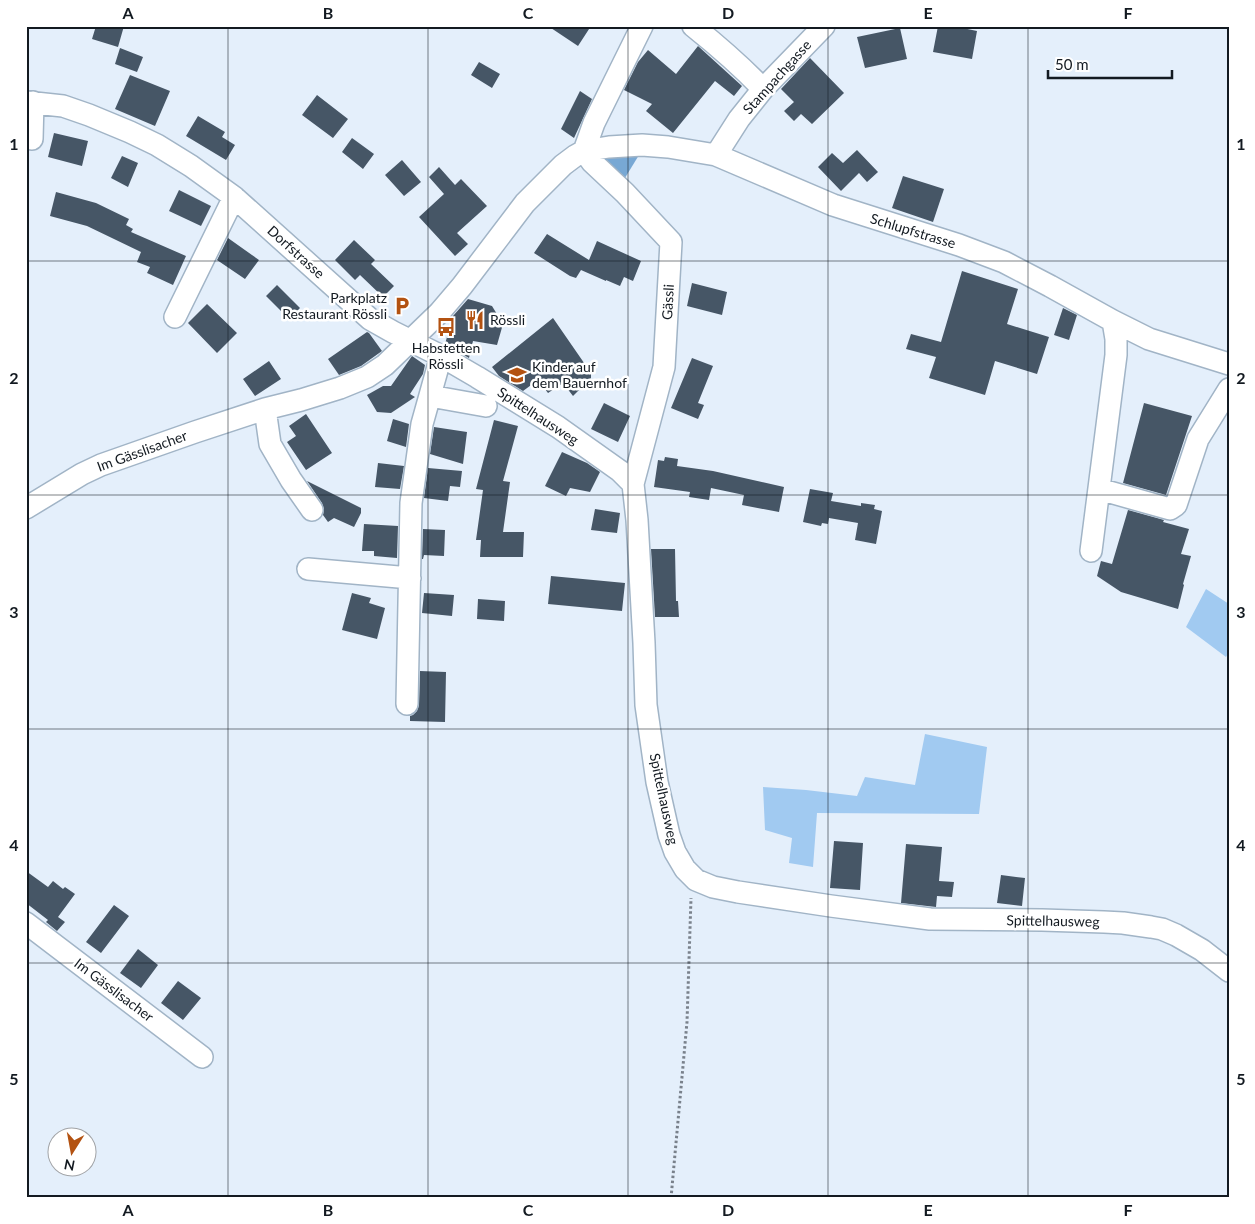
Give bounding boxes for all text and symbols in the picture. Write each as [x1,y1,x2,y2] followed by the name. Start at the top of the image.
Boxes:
[121,3,134,22] text: A
[323,3,333,22] text: B
[523,3,534,22] text: C
[722,3,734,22] text: D
[923,3,933,22] text: E
[1123,3,1133,22] text: F
[739,36,814,117] street label: Stampachgasse
[1048,48,1171,80] scale bar
[1055,55,1089,73] text: 50 m
[9,134,19,153] text: 1
[1236,134,1246,153] text: 1
[868,209,958,252] street label: Schlupfstrasse
[264,222,328,282] street label: Dorfstrasse
[658,284,677,320] street label: Gässli
[282,289,387,322] place label: Parkplatz Restaurant Rössli
[391,295,413,317] parking icon: Parkplatz Restaurant Rössli
[464,309,486,331] restaurant icon: Rössli
[490,311,525,328] place label: Rössli
[435,316,457,338] bus stop icon: Habstetten Rössli
[412,339,480,372] place label: Habstetten Rössli
[532,358,627,391] place label: Kinder auf dem Bauernhof
[506,364,528,386] school or university icon: Kinder auf dem Bauernhof
[9,368,19,387] text: 2
[1236,368,1246,387] text: 2
[495,383,582,448] street label: Spittelhausweg
[94,426,189,475] street label: Im Gässlisacher
[9,602,19,621] text: 3
[1236,602,1246,621] text: 3
[646,752,682,846] street label: Spittelhausweg
[9,835,19,854] text: 4
[1236,835,1246,854] text: 4
[1006,911,1100,930] street label: Spittelhausweg
[71,954,157,1025] street label: Im Gässlisacher
[9,1069,19,1088] text: 5
[1236,1069,1246,1088] text: 5
[48,1126,98,1176] north arrow
[63,1156,76,1175] text: N
[121,1200,134,1219] text: A
[323,1200,333,1219] text: B
[523,1200,534,1219] text: C
[722,1200,734,1219] text: D
[923,1200,933,1219] text: E
[1123,1200,1133,1219] text: F

